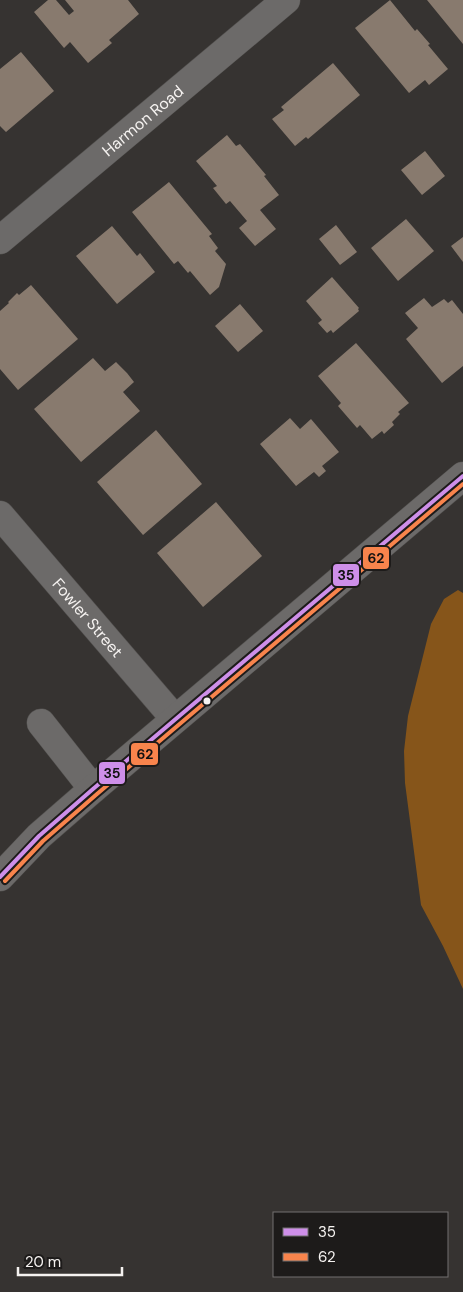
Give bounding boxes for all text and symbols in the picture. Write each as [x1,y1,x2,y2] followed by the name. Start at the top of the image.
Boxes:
[97,80,188,161] street label: Harmon Road
[362,546,390,570] line badge: 62
[368,549,384,567] text: 62
[332,563,360,587] line badge: 35
[337,566,355,584] text: 35
[48,573,128,661] street label: Fowler Street
[202,696,212,706] unlabelled marker
[130,742,159,766] line badge: 62
[137,745,153,763] text: 62
[98,761,126,785] line badge: 35
[103,764,121,782] text: 35
[273,1212,448,1277] legend
[318,1222,336,1242] text: 35
[18,1244,121,1276] scale bar
[318,1247,336,1267] text: 62
[25,1252,61,1272] text: 20 m

